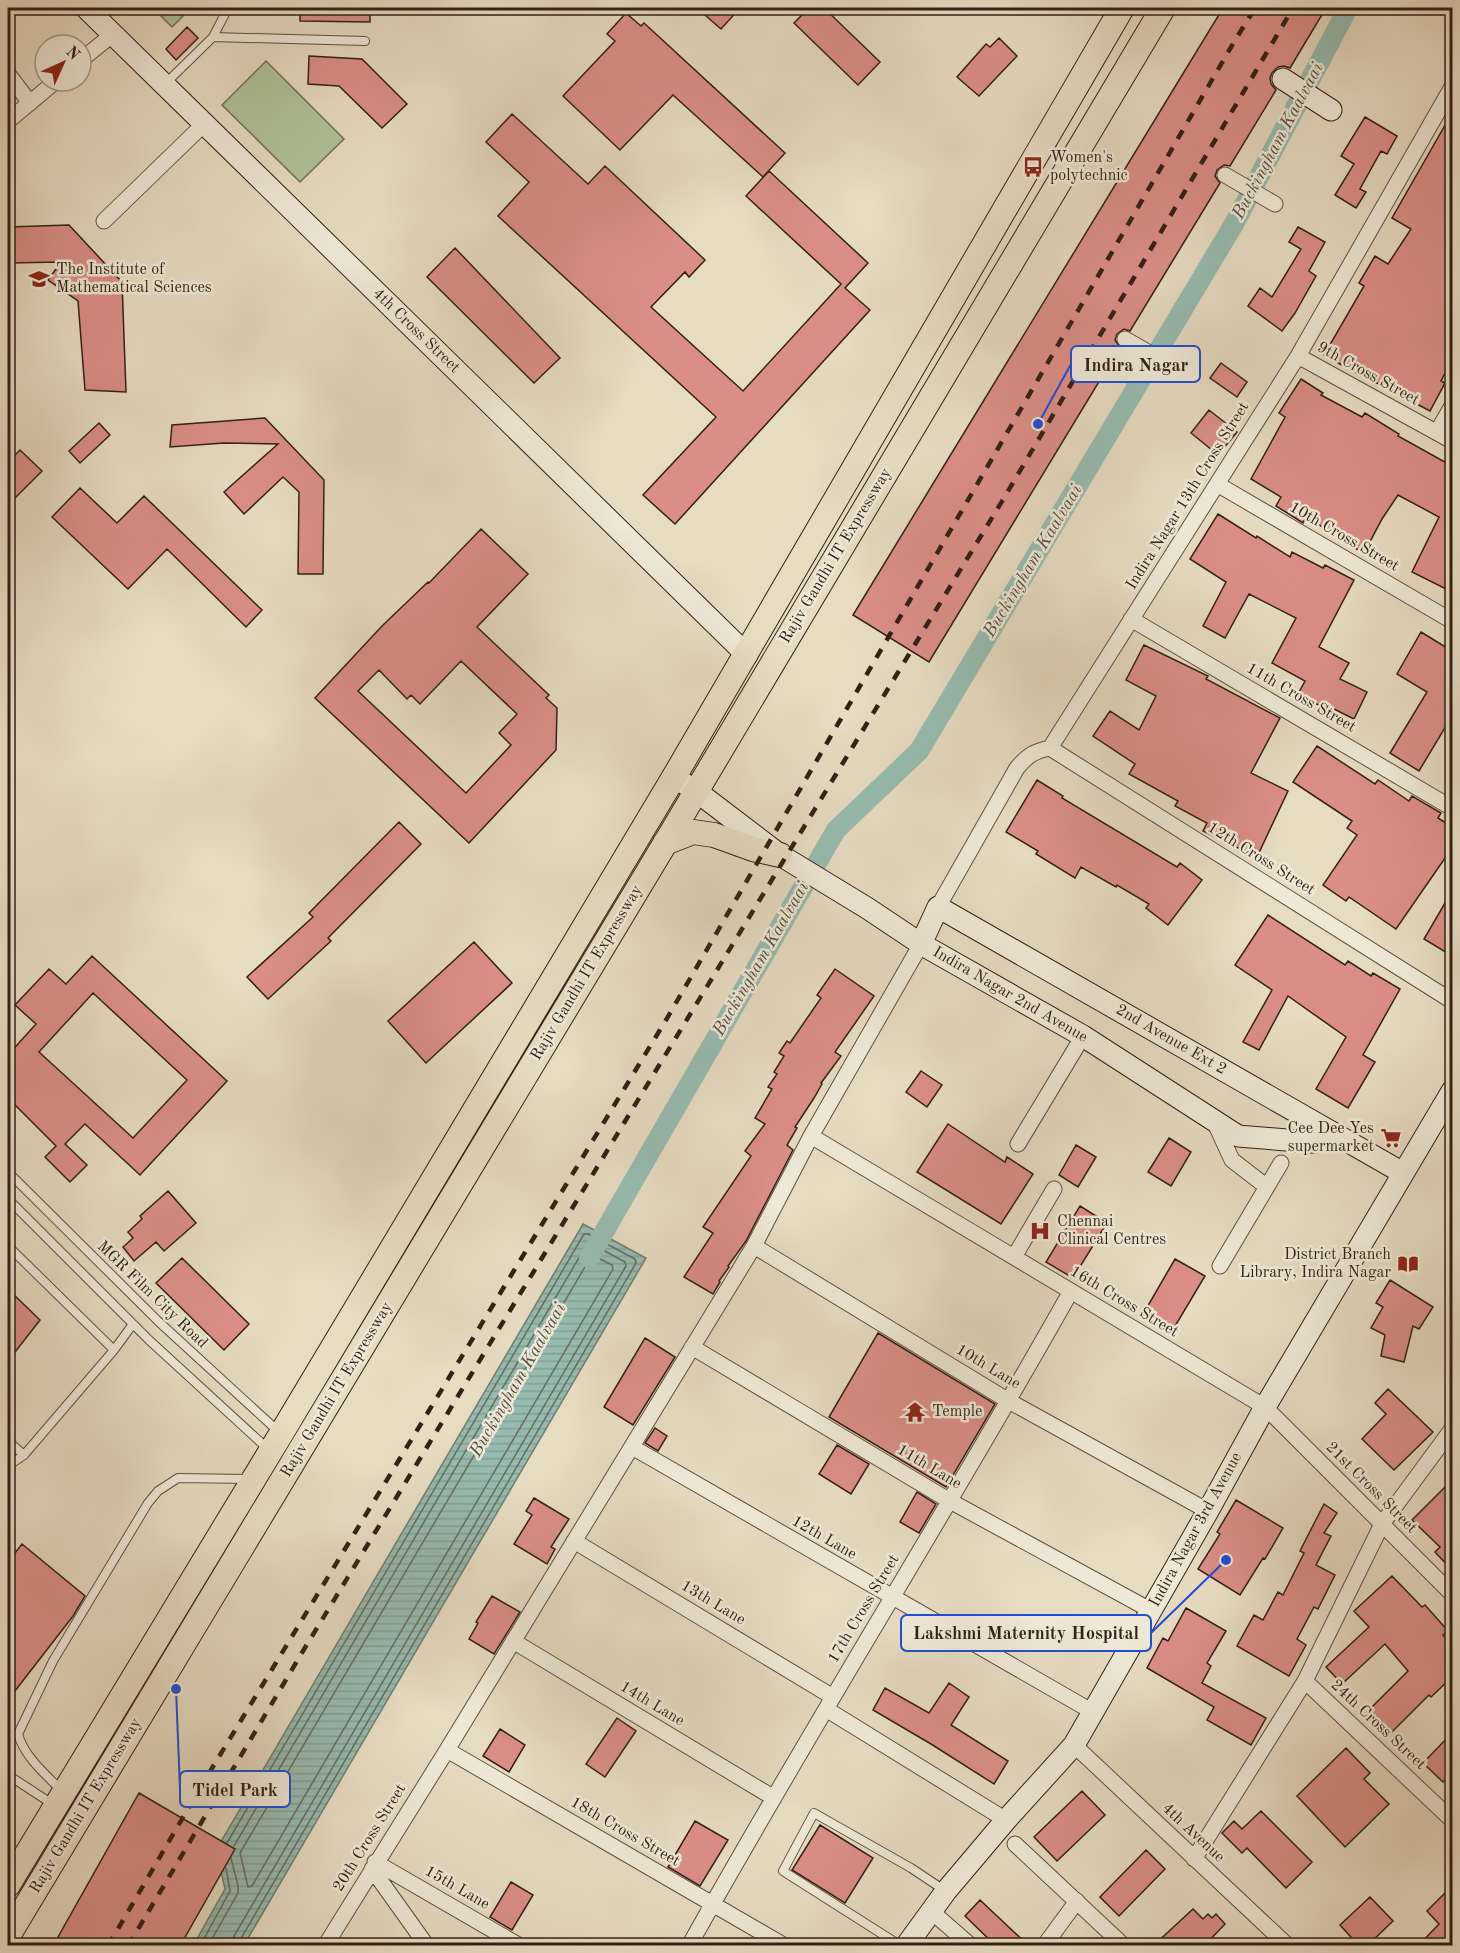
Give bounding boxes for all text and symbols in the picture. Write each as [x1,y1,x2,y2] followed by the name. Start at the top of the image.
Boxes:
[33,33,93,93] north arrow
[62,44,83,64] text: N
[1229,60,1327,223] water label: Buckingham Kaalvaai
[1050,150,1128,184] place label: Women's polytechnic
[1021,155,1045,179] bus stop icon: Women's polytechnic
[56,262,212,296] place label: The Institute of Mathematical Sciences
[27,267,51,291] school or university icon: The Institute of Mathematical Sciences
[369,286,463,377] street label: 4th Cross Street
[1314,339,1422,409] street label: 9th Cross Street
[1071,346,1200,382] callout: Indira Nagar
[1084,357,1189,375] text: Indira Nagar
[1124,399,1253,593] street label: Indira Nagar 13th Cross Street
[777,465,895,646] street label: Rajiv Gandhi IT Expressway
[980,482,1086,641] water label: Buckingham Kaalvaai
[1287,499,1402,575] street label: 10th Cross Street
[1244,660,1359,736] street label: 11th Cross Street
[1204,820,1318,899] street label: 12th Cross Street
[709,879,812,1040] water label: Buckingham Kaalvaai
[528,882,646,1063] street label: Rajiv Gandhi IT Expressway
[930,944,1090,1046] street label: Indira Nagar 2nd Avenue
[1113,1002,1229,1078] street label: 2nd Avenue Ext 2
[1288,1121,1374,1155] place label: Cee Dee Yes supermarket
[1379,1126,1403,1150] supermarket icon: Cee Dee Yes supermarket
[1057,1214,1166,1248] place label: Chennai Clinical Centres
[1028,1219,1052,1243] hospital icon: Chennai Clinical Centres
[94,1238,210,1352] street label: MGR Film City Road
[1239,1247,1391,1281] place label: District Branch Library, Indira Nagar
[1396,1252,1420,1276] library icon: District Branch Library, Indira Nagar
[1067,1263,1181,1341] street label: 16th Cross Street
[278,1299,396,1480] street label: Rajiv Gandhi IT Expressway
[466,1300,569,1461] water label: Buckingham Kaalvaai
[953,1342,1023,1392] street label: 10th Lane
[903,1400,927,1424] temple icon: Temple
[932,1404,982,1420] place label: Temple
[1322,1439,1420,1537] street label: 21st Cross Street
[894,1442,964,1492] street label: 11th Lane
[1147,1450,1245,1610] street label: Indira Nagar 3rd Avenue
[789,1513,859,1563] street label: 12th Lane
[825,1552,903,1666] street label: 17th Cross Street
[678,1578,748,1628] street label: 13th Lane
[901,1615,1151,1651] callout: Lakshmi Maternity Hospital
[913,1625,1140,1643] text: Lakshmi Maternity Hospital
[1327,1677,1429,1773] street label: 24th Cross Street
[617,1679,687,1729] street label: 14th Lane
[27,1715,145,1896] street label: Rajiv Gandhi IT Expressway
[180,1771,290,1807] callout: Tidel Park
[331,1781,410,1895] street label: 20th Cross Street
[192,1782,278,1800] text: Tidel Park
[568,1794,683,1870] street label: 18th Cross Street
[1159,1800,1227,1866] street label: 4th Avenue
[422,1863,492,1913] street label: 15th Lane

